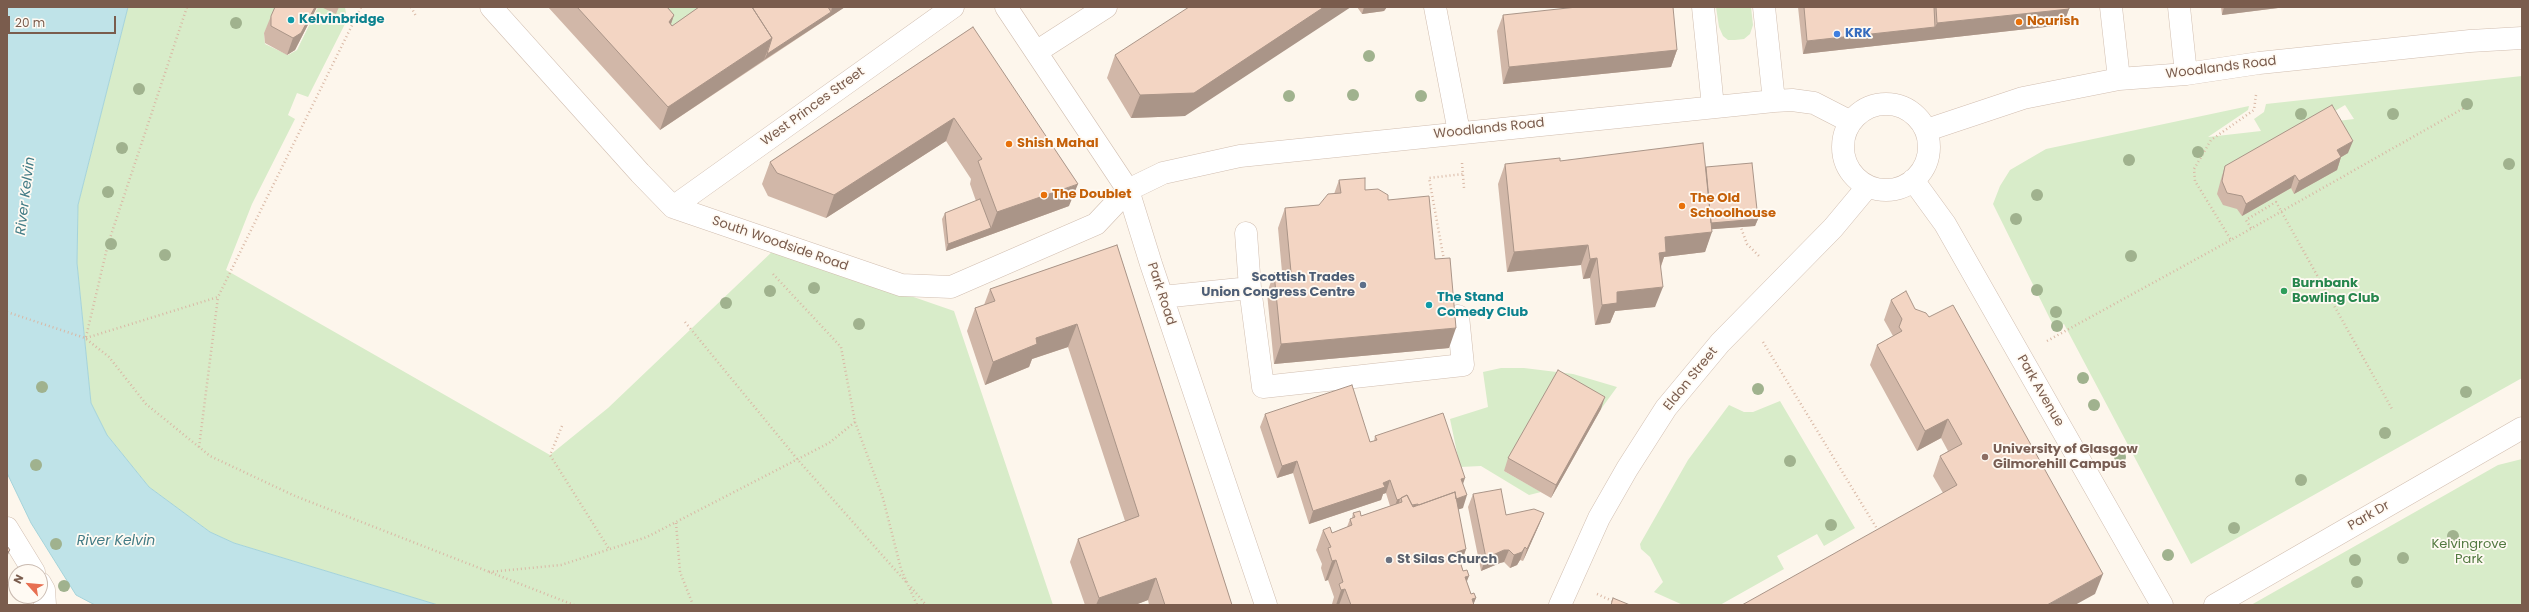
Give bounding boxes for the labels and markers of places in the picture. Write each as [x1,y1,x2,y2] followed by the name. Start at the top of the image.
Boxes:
[299,12,385,28] place label: Kelvinbridge
[2027,14,2079,30] place label: Nourish
[286,15,296,25] marker: Kelvinbridge
[2014,17,2024,27] marker: Nourish
[1845,26,1872,42] place label: KRK
[1832,29,1842,39] marker: KRK
[1017,136,1099,152] place label: Shish Mahal
[1004,139,1014,149] marker: Shish Mahal
[1052,187,1132,203] place label: The Doublet
[1039,190,1049,200] marker: The Doublet
[1690,191,1776,222] place label: The Old Schoolhouse
[1677,201,1687,211] marker: The Old Schoolhouse
[1201,270,1355,301] place label: Scottish Trades Union Congress Centre
[2292,276,2379,307] place label: Burnbank Bowling Club
[1358,280,1368,290] marker: Scottish Trades Union Congress Centre
[2279,286,2289,296] marker: Burnbank Bowling Club
[1437,290,1528,321] place label: The Stand Comedy Club
[1424,300,1434,310] marker: The Stand Comedy Club
[1993,442,2138,473] place label: University of Glasgow Gilmorehill Campus
[1980,452,1990,462] marker: University of Glasgow Gilmorehill Campus
[1397,552,1497,568] place label: St Silas Church
[1384,555,1394,565] marker: St Silas Church

